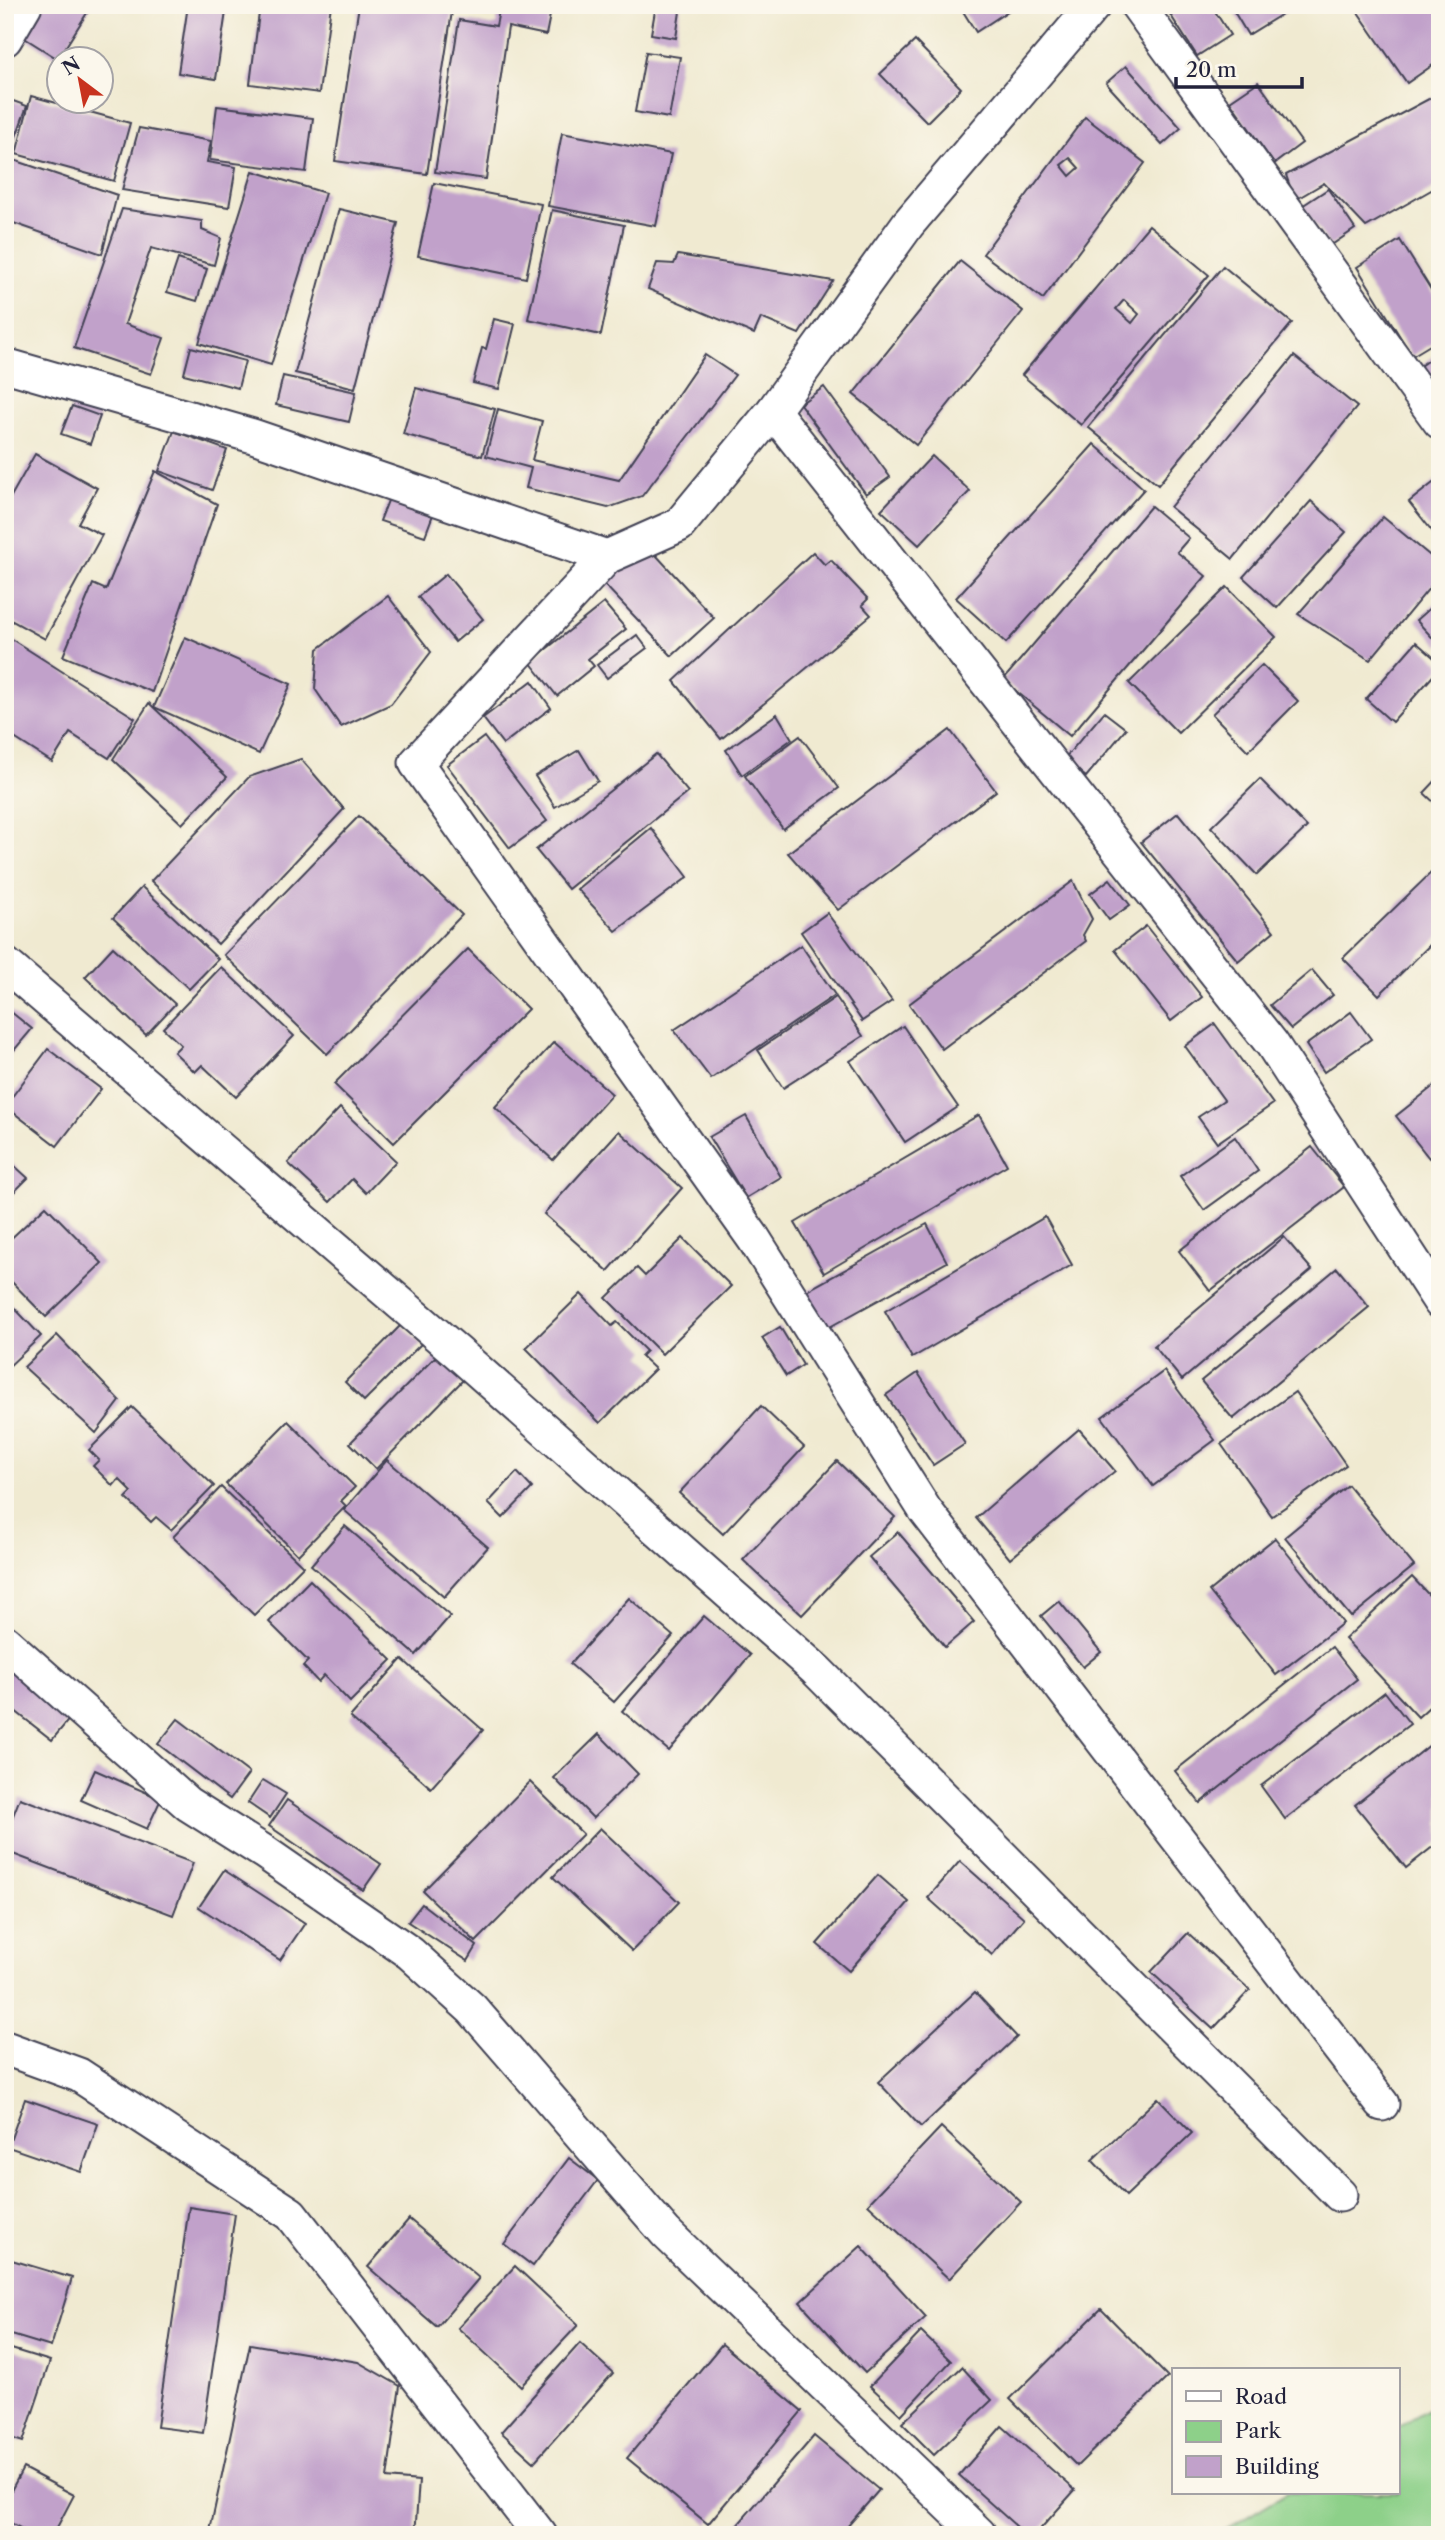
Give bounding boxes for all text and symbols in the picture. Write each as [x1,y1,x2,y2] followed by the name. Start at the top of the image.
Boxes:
[46,46,116,116] north arrow
[1176,46,1302,90] scale bar
[58,52,84,80] text: N
[1186,57,1237,82] text: 20 m
[1172,2368,1400,2494] legend
[1235,2384,1287,2409] text: Road
[1235,2418,1281,2443] text: Park
[1235,2454,1320,2479] text: Building

